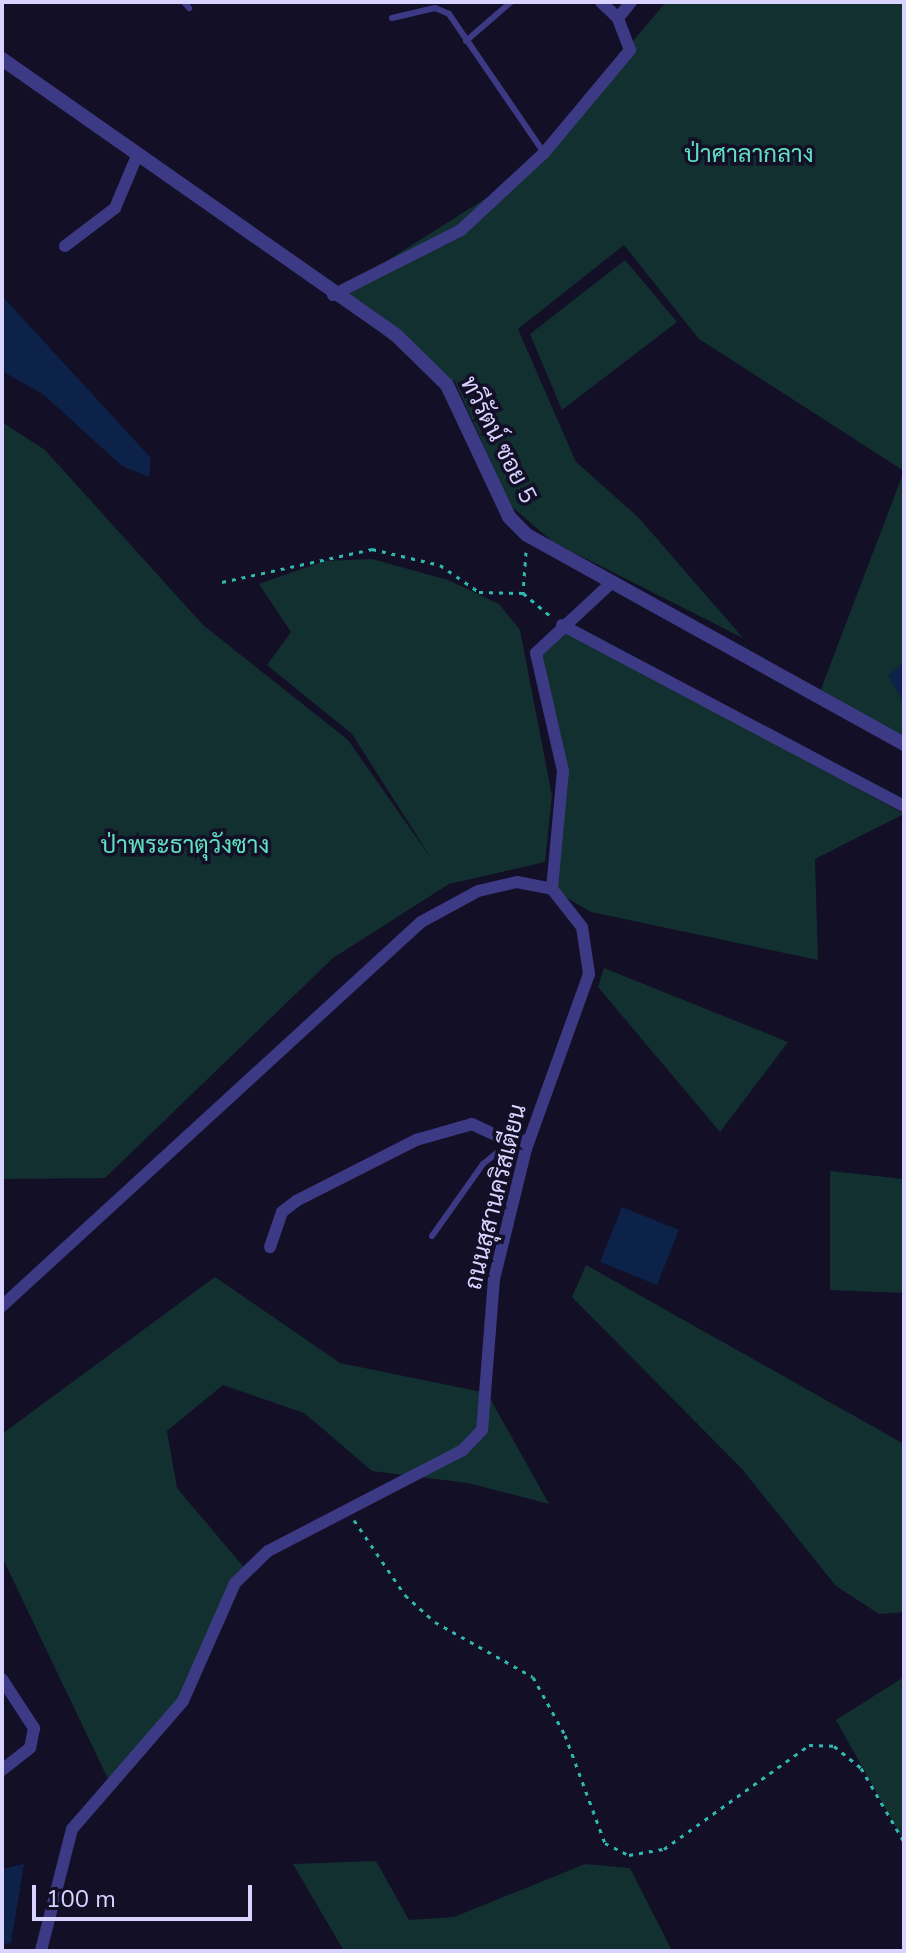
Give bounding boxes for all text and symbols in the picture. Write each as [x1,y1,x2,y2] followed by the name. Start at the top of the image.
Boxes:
[684,141,814,169] park label: ป่าศาลากลาง
[454,372,542,508] street label: ทวีรัตน์ ซอย 5
[101,832,269,860] park label: ป่าพระธาตุวังซาง
[459,1101,533,1293] street label: ถนนสุสานคริสเตียน
[36,1869,256,1919] scale bar
[46,1883,116,1915] text: 100 m

